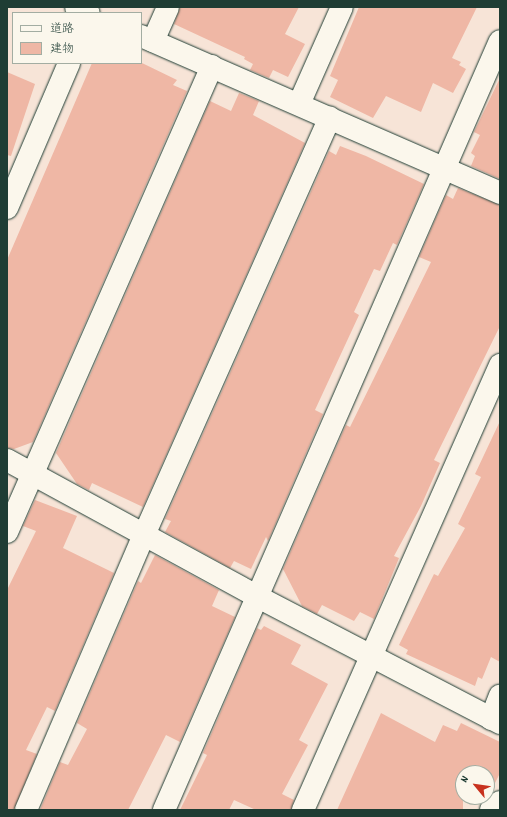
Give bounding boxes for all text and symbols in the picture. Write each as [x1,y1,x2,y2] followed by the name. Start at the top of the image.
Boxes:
[12,12,142,64] legend
[50,21,74,38] text: 道路
[50,41,74,58] text: 建物
[455,765,495,805] north arrow
[457,773,474,786] text: N

